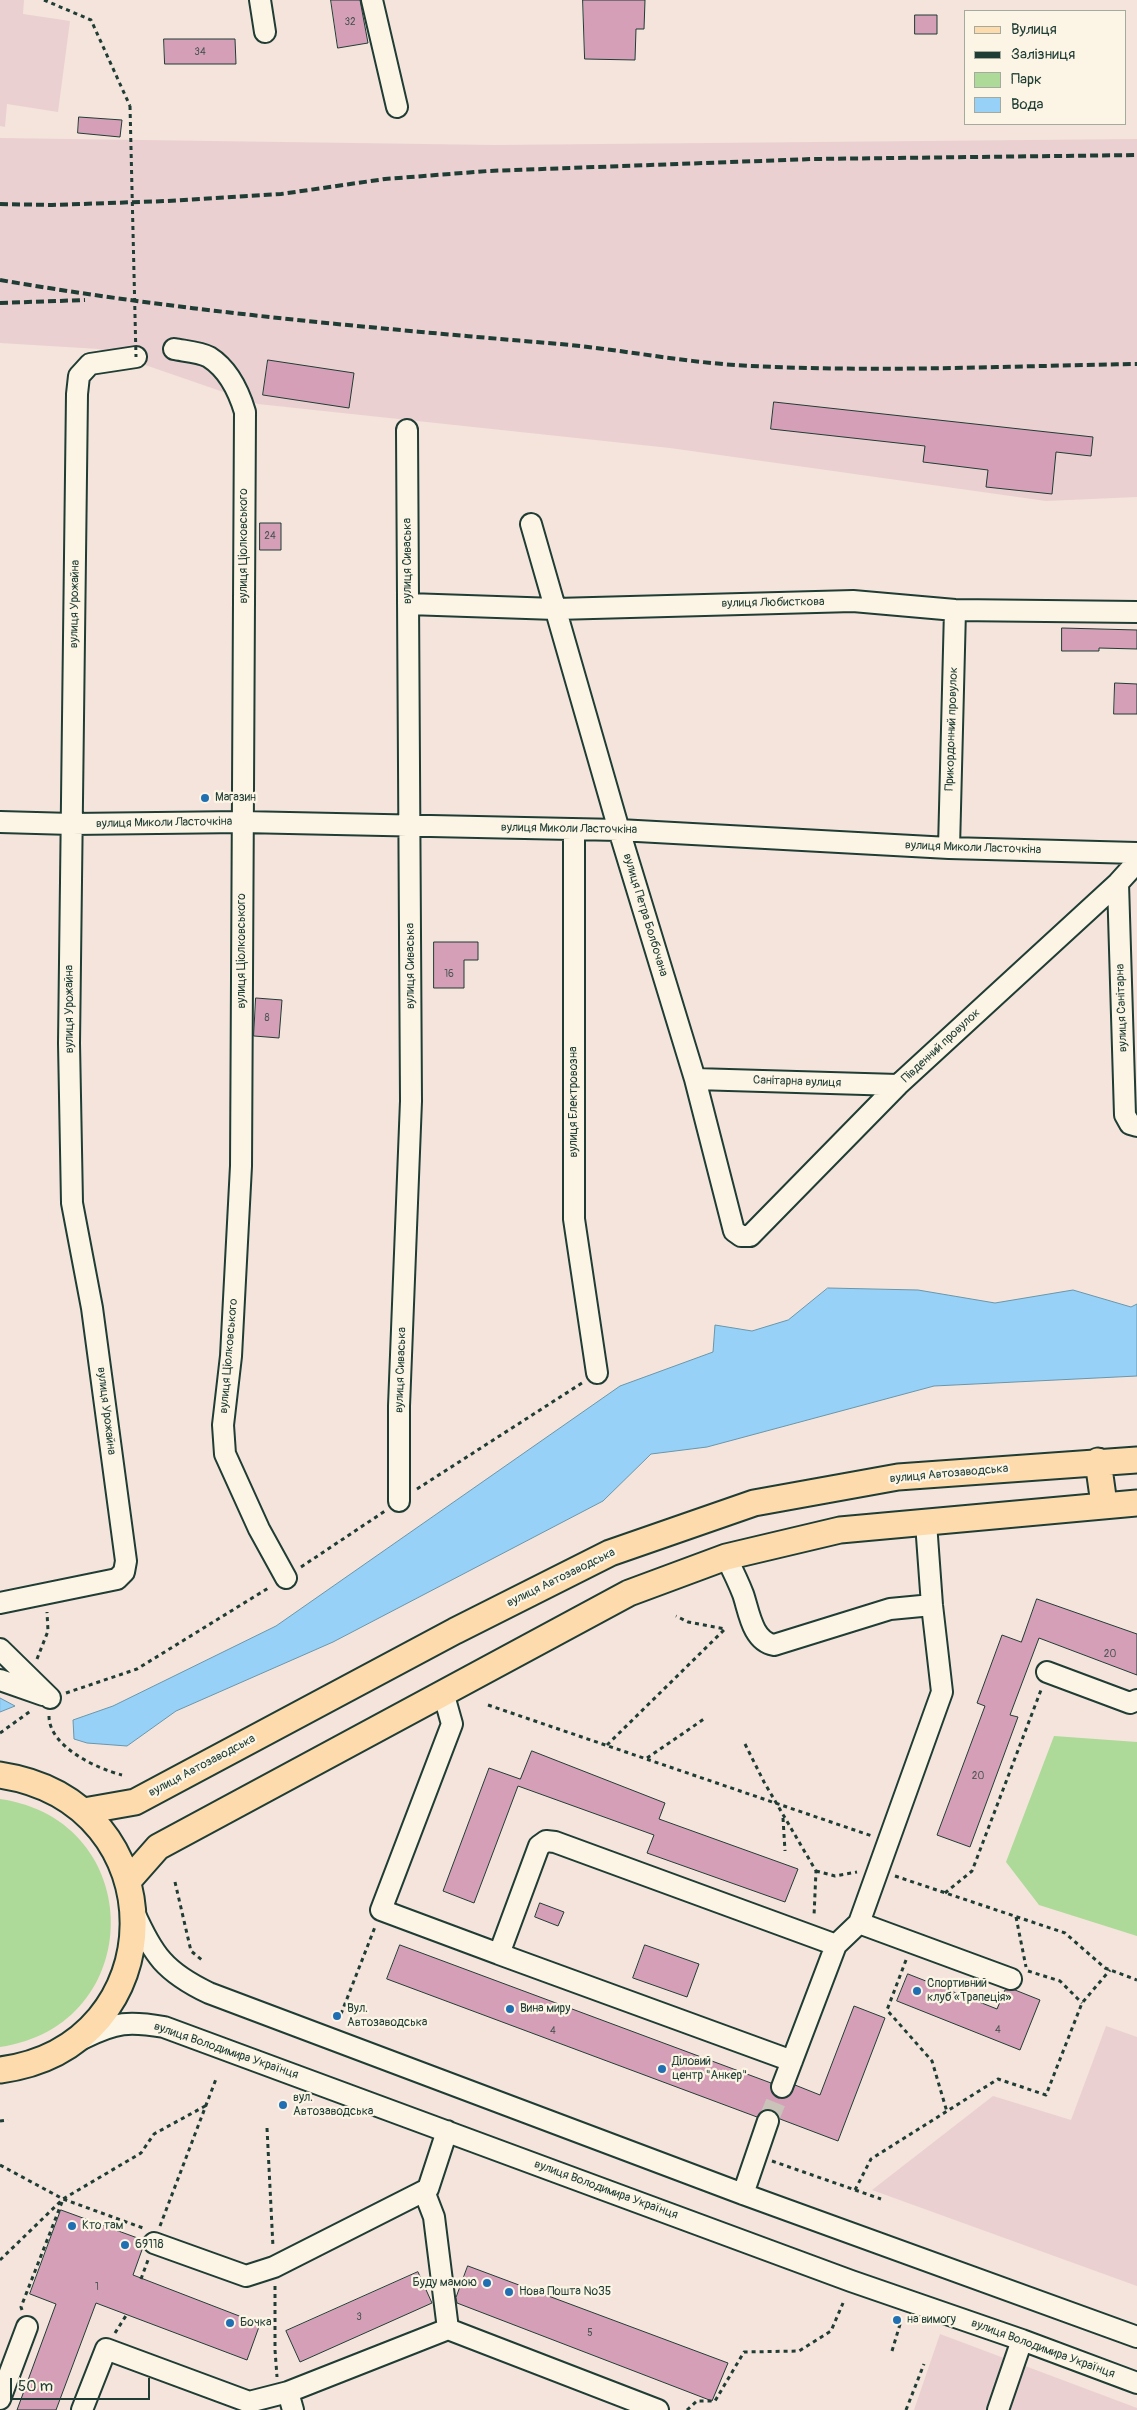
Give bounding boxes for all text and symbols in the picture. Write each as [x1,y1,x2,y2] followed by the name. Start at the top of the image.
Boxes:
[964,10,1127,125] legend
[344,16,356,28] house number: 32
[1011,20,1057,39] text: Вулиця
[1011,45,1075,64] text: Залізниця
[194,46,206,58] house number: 34
[1011,70,1042,89] text: Парк
[1011,95,1044,114] text: Вода
[237,488,251,604] street label: вулиця Ціолковського
[401,518,415,604] street label: вулиця Сиваська
[264,530,276,542] house number: 24
[67,560,83,648] street label: вулиця Урожайна
[721,595,825,611] street label: вулиця Любисткова
[943,667,961,791] street label: Прикордонний провулок
[215,791,256,805] place label: Магазин
[199,792,211,804] marker: Магазин
[96,815,232,831] street label: вулиця Миколи Ласточкіна
[501,821,637,837] street label: вулиця Миколи Ласточкіна
[905,838,1041,858] street label: вулиця Миколи Ласточкіна
[619,852,671,978] street label: вулиця Петра Болбочана
[235,893,249,1009] street label: вулиця Ціолковського
[404,923,418,1009] street label: вулиця Сиваська
[1113,964,1131,1052] street label: вулиця Санітарна
[63,965,77,1053] street label: вулиця Урожайна
[444,968,454,980] house number: 16
[899,1006,983,1086] street label: Південний провулок
[264,1012,270,1024] house number: 8
[567,1047,581,1157] street label: вулиця Електровозна
[753,1073,841,1091] street label: Санітарна вулиця
[217,1298,241,1414] street label: вулиця Ціолковського
[392,1327,410,1413] street label: вулиця Сиваська
[93,1366,119,1456] street label: вулиця Урожайна
[889,1462,1009,1486] street label: вулиця Автозаводська
[504,1545,618,1611] street label: вулиця Автозаводська
[1104,1648,1116,1660] house number: 20
[146,1732,258,1800] street label: вулиця Автозаводська
[972,1770,984,1782] house number: 20
[927,1977,1011,2005] place label: Спортивний клуб «Трапеція»
[911,1985,923,1997] marker: Спортивний клуб «Трапеція»
[347,2002,427,2030] place label: Вул. Автозаводська
[520,2002,570,2016] place label: Вина миру
[504,2003,516,2015] marker: Вина миру
[331,2010,343,2022] marker: Вул. Автозаводська
[152,2019,300,2083] street label: вулиця Володимира Українця
[995,2024,1001,2036] house number: 4
[550,2025,556,2037] house number: 4
[672,2055,747,2083] place label: Діловий центр "Анкер"
[656,2063,668,2075] marker: Діловий центр "Анкер"
[293,2091,373,2119] place label: вул. Автозаводська
[277,2099,289,2111] marker: вул. Автозаводська
[532,2157,680,2223] street label: вулиця Володимира Українця
[82,2219,123,2233] place label: Кто там
[66,2220,78,2232] marker: Кто там
[135,2238,164,2252] place label: 69118
[119,2239,131,2251] marker: 69118
[413,2276,477,2290] place label: Буду мамою
[481,2277,493,2289] marker: Буду мамою
[95,2281,99,2293] house number: 1
[519,2285,611,2299] place label: Нова Пошта №35
[503,2286,515,2298] marker: Нова Пошта №35
[356,2311,362,2323] house number: 3
[907,2313,956,2327] place label: на вимогу
[891,2314,903,2326] marker: на вимогу
[240,2316,271,2330] place label: Бочка
[969,2316,1117,2382] street label: вулиця Володимира Українця
[224,2317,236,2329] marker: Бочка
[587,2327,593,2339] house number: 5
[12,2368,152,2400] scale bar
[18,2377,53,2396] text: 50 m

